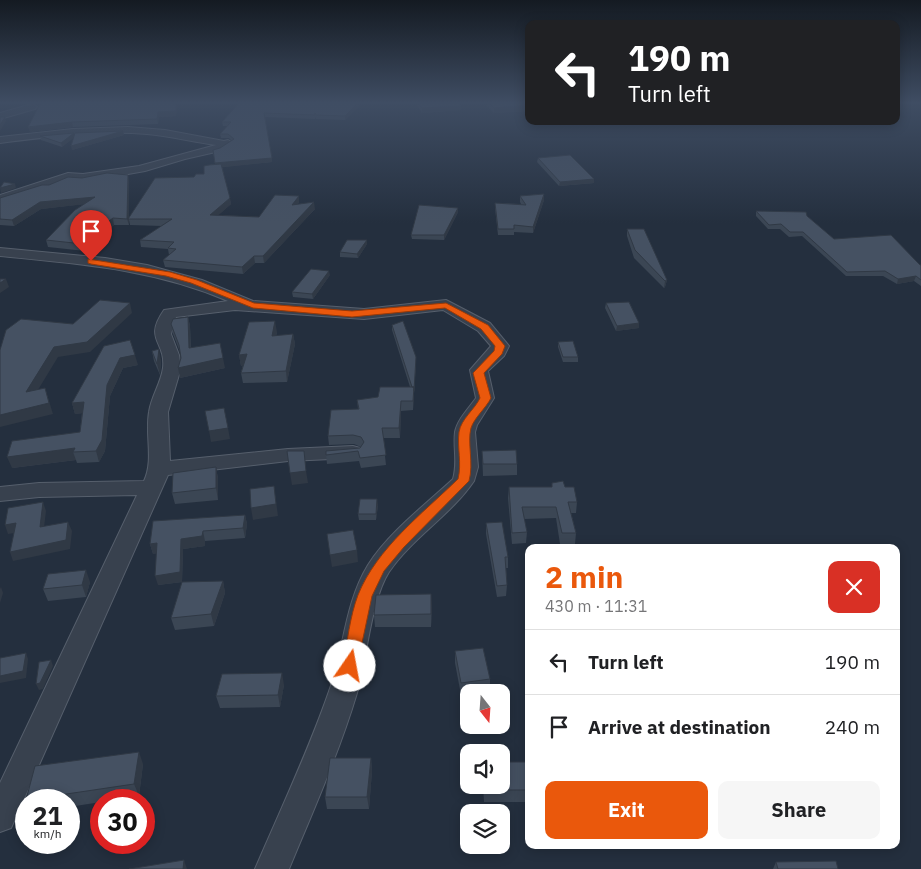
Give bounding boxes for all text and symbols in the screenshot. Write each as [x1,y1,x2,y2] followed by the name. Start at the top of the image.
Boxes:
[628,35,731,81] text: 190 m
[545,40,610,105] icon: left
[628,79,711,108] text: Turn left
[70,210,112,261] pin
[77,217,105,245] icon: arrive
[545,557,623,596] text: 2 min
[828,561,880,613] button: close
[545,596,647,616] text: 430 m · 11:31
[323,639,375,691] position arrow
[545,648,573,676] icon: left
[588,650,664,674] text: Turn left
[825,650,880,674] text: 190 m
[460,684,510,734] north arrow
[460,684,510,854] map controls
[545,713,573,741] icon: arrive
[588,715,771,739] text: Arrive at destination
[825,715,880,739] text: 240 m
[460,744,510,794] button: sound
[545,781,708,839] button: Exit
[718,781,880,839] button: Share
[90,789,155,854] speed limit sign: 30
[32,799,63,832] text: 21
[460,804,510,854] button: layers
[33,826,62,841] text: km/h

